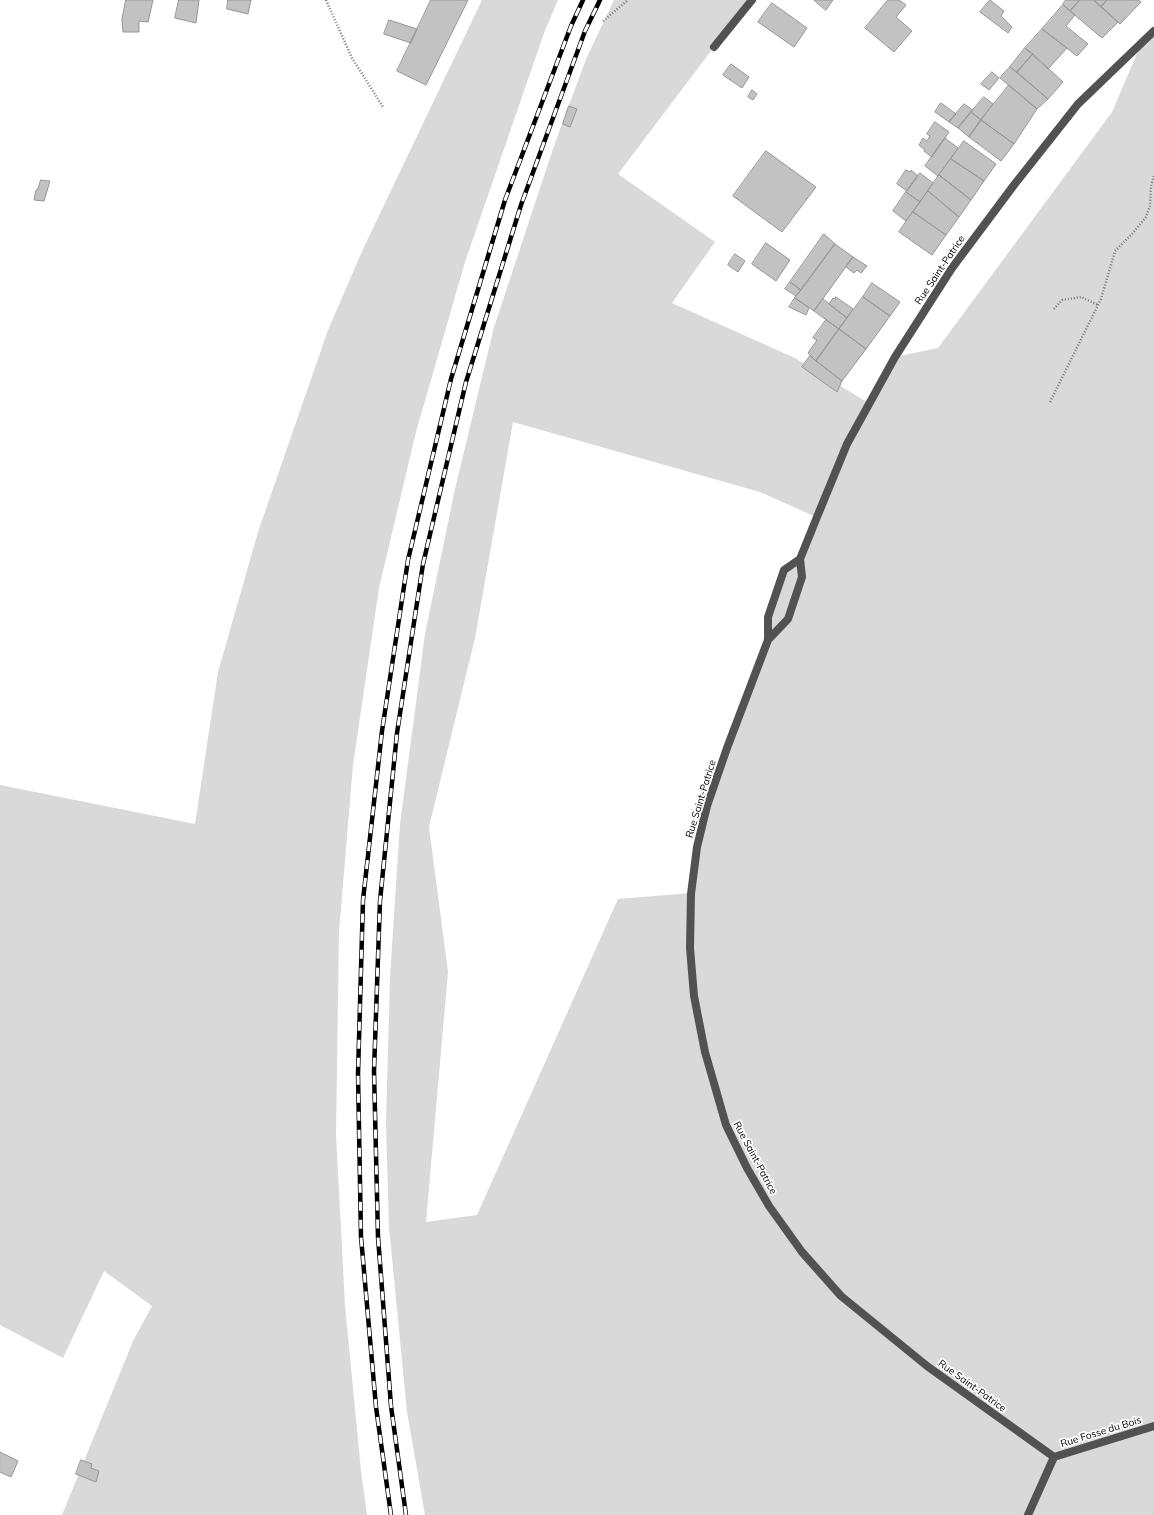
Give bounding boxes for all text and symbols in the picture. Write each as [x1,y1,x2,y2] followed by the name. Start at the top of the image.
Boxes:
[912,233,968,307] street label: Rue Saint-Patrice
[683,759,719,839] street label: Rue Saint-Patrice
[731,1119,779,1197] street label: Rue Saint-Patrice
[936,1357,1008,1415] street label: Rue Saint-Patrice
[1059,1414,1143,1450] street label: Rue Fosse du Bois

